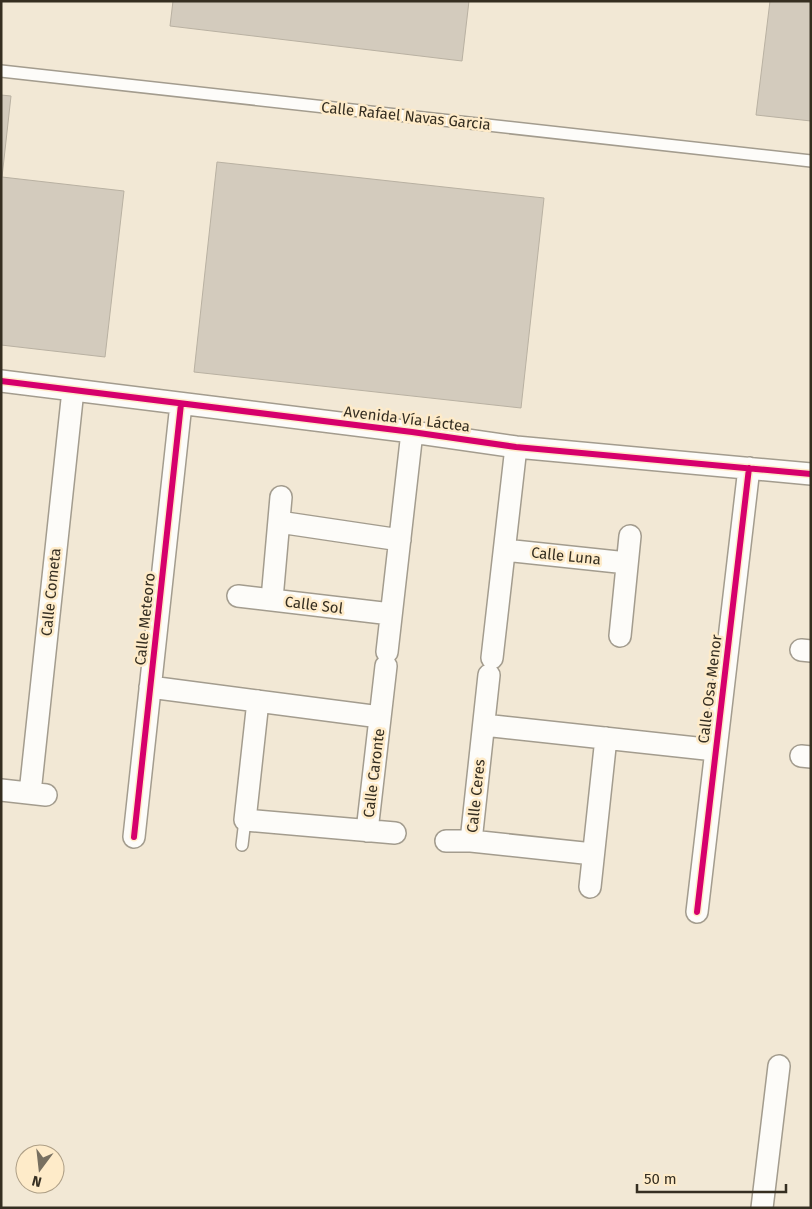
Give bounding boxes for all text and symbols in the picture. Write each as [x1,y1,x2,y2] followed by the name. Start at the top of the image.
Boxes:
[320,98,492,134] street label: Calle Rafael Navas Garcia
[343,402,471,436] street label: Avenida Vía Láctea
[530,543,602,569] street label: Calle Luna
[37,547,65,637] street label: Calle Cometa
[131,572,159,666] street label: Calle Meteoro
[284,593,345,618] street label: Calle Sol
[694,633,726,745] street label: Calle Osa Menor
[360,727,388,819] street label: Calle Caronte
[463,758,489,834] street label: Calle Ceres
[15,1144,65,1194] north arrow
[637,1162,786,1194] scale bar
[644,1170,677,1188] text: 50 m
[30,1172,43,1190] text: N

